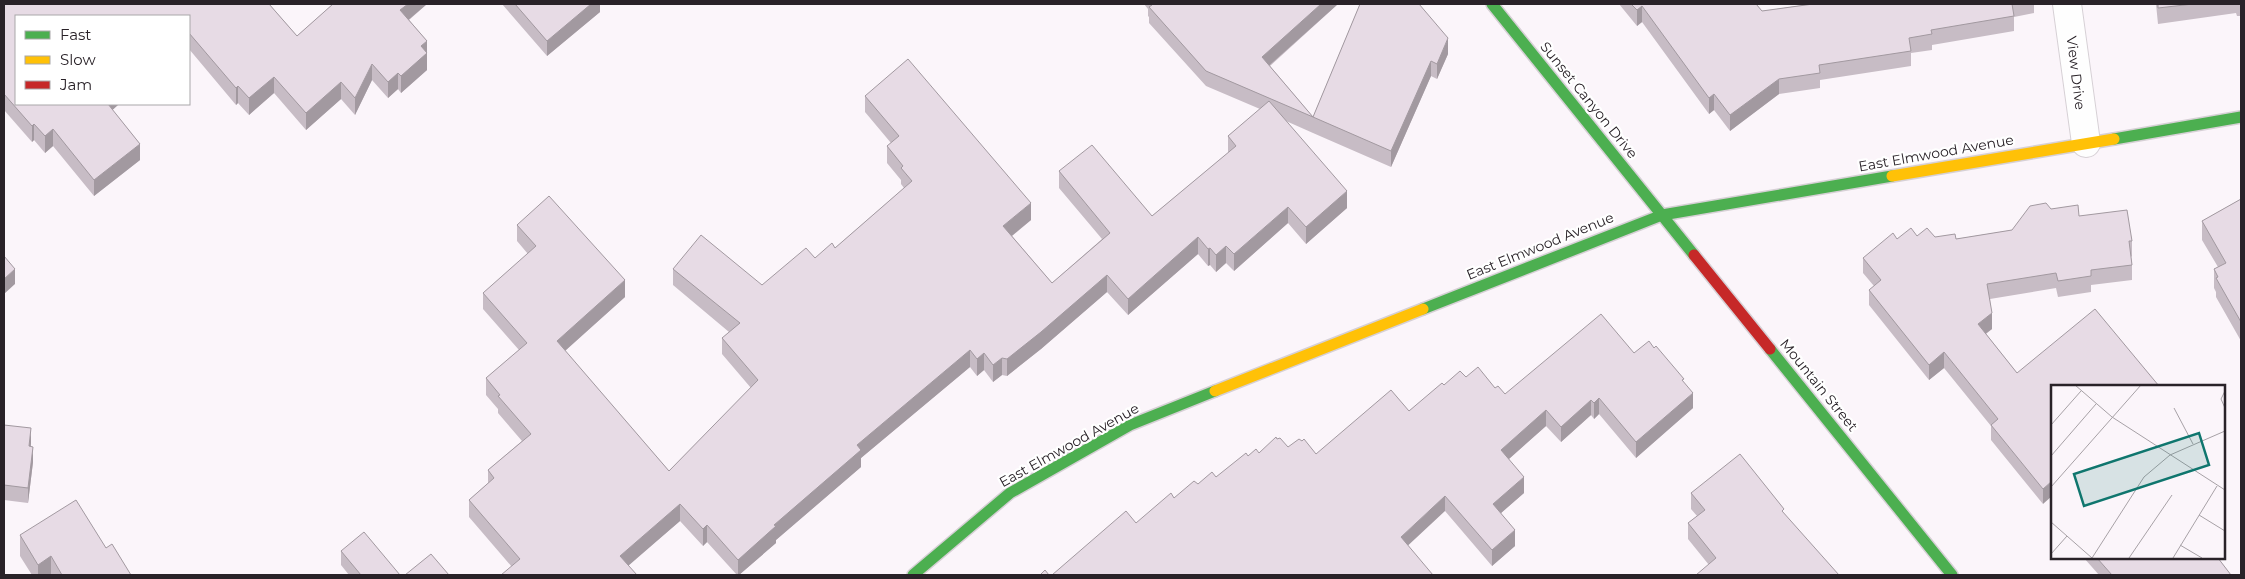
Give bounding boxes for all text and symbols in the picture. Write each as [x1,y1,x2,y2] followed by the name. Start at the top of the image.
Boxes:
[15,15,190,105] legend
[60,25,91,44] text: Fast
[2063,35,2089,111] street label: View Drive
[1536,38,1642,162] street label: Sunset Canyon Drive
[60,50,96,69] text: Slow
[59,75,92,94] text: Jam
[1857,130,2015,176] street label: East Elmwood Avenue
[1464,208,1616,284] street label: East Elmwood Avenue
[1776,335,1862,435] street label: Mountain Street
[2051,385,2225,559] inset map
[996,399,1142,491] street label: East Elmwood Avenue

